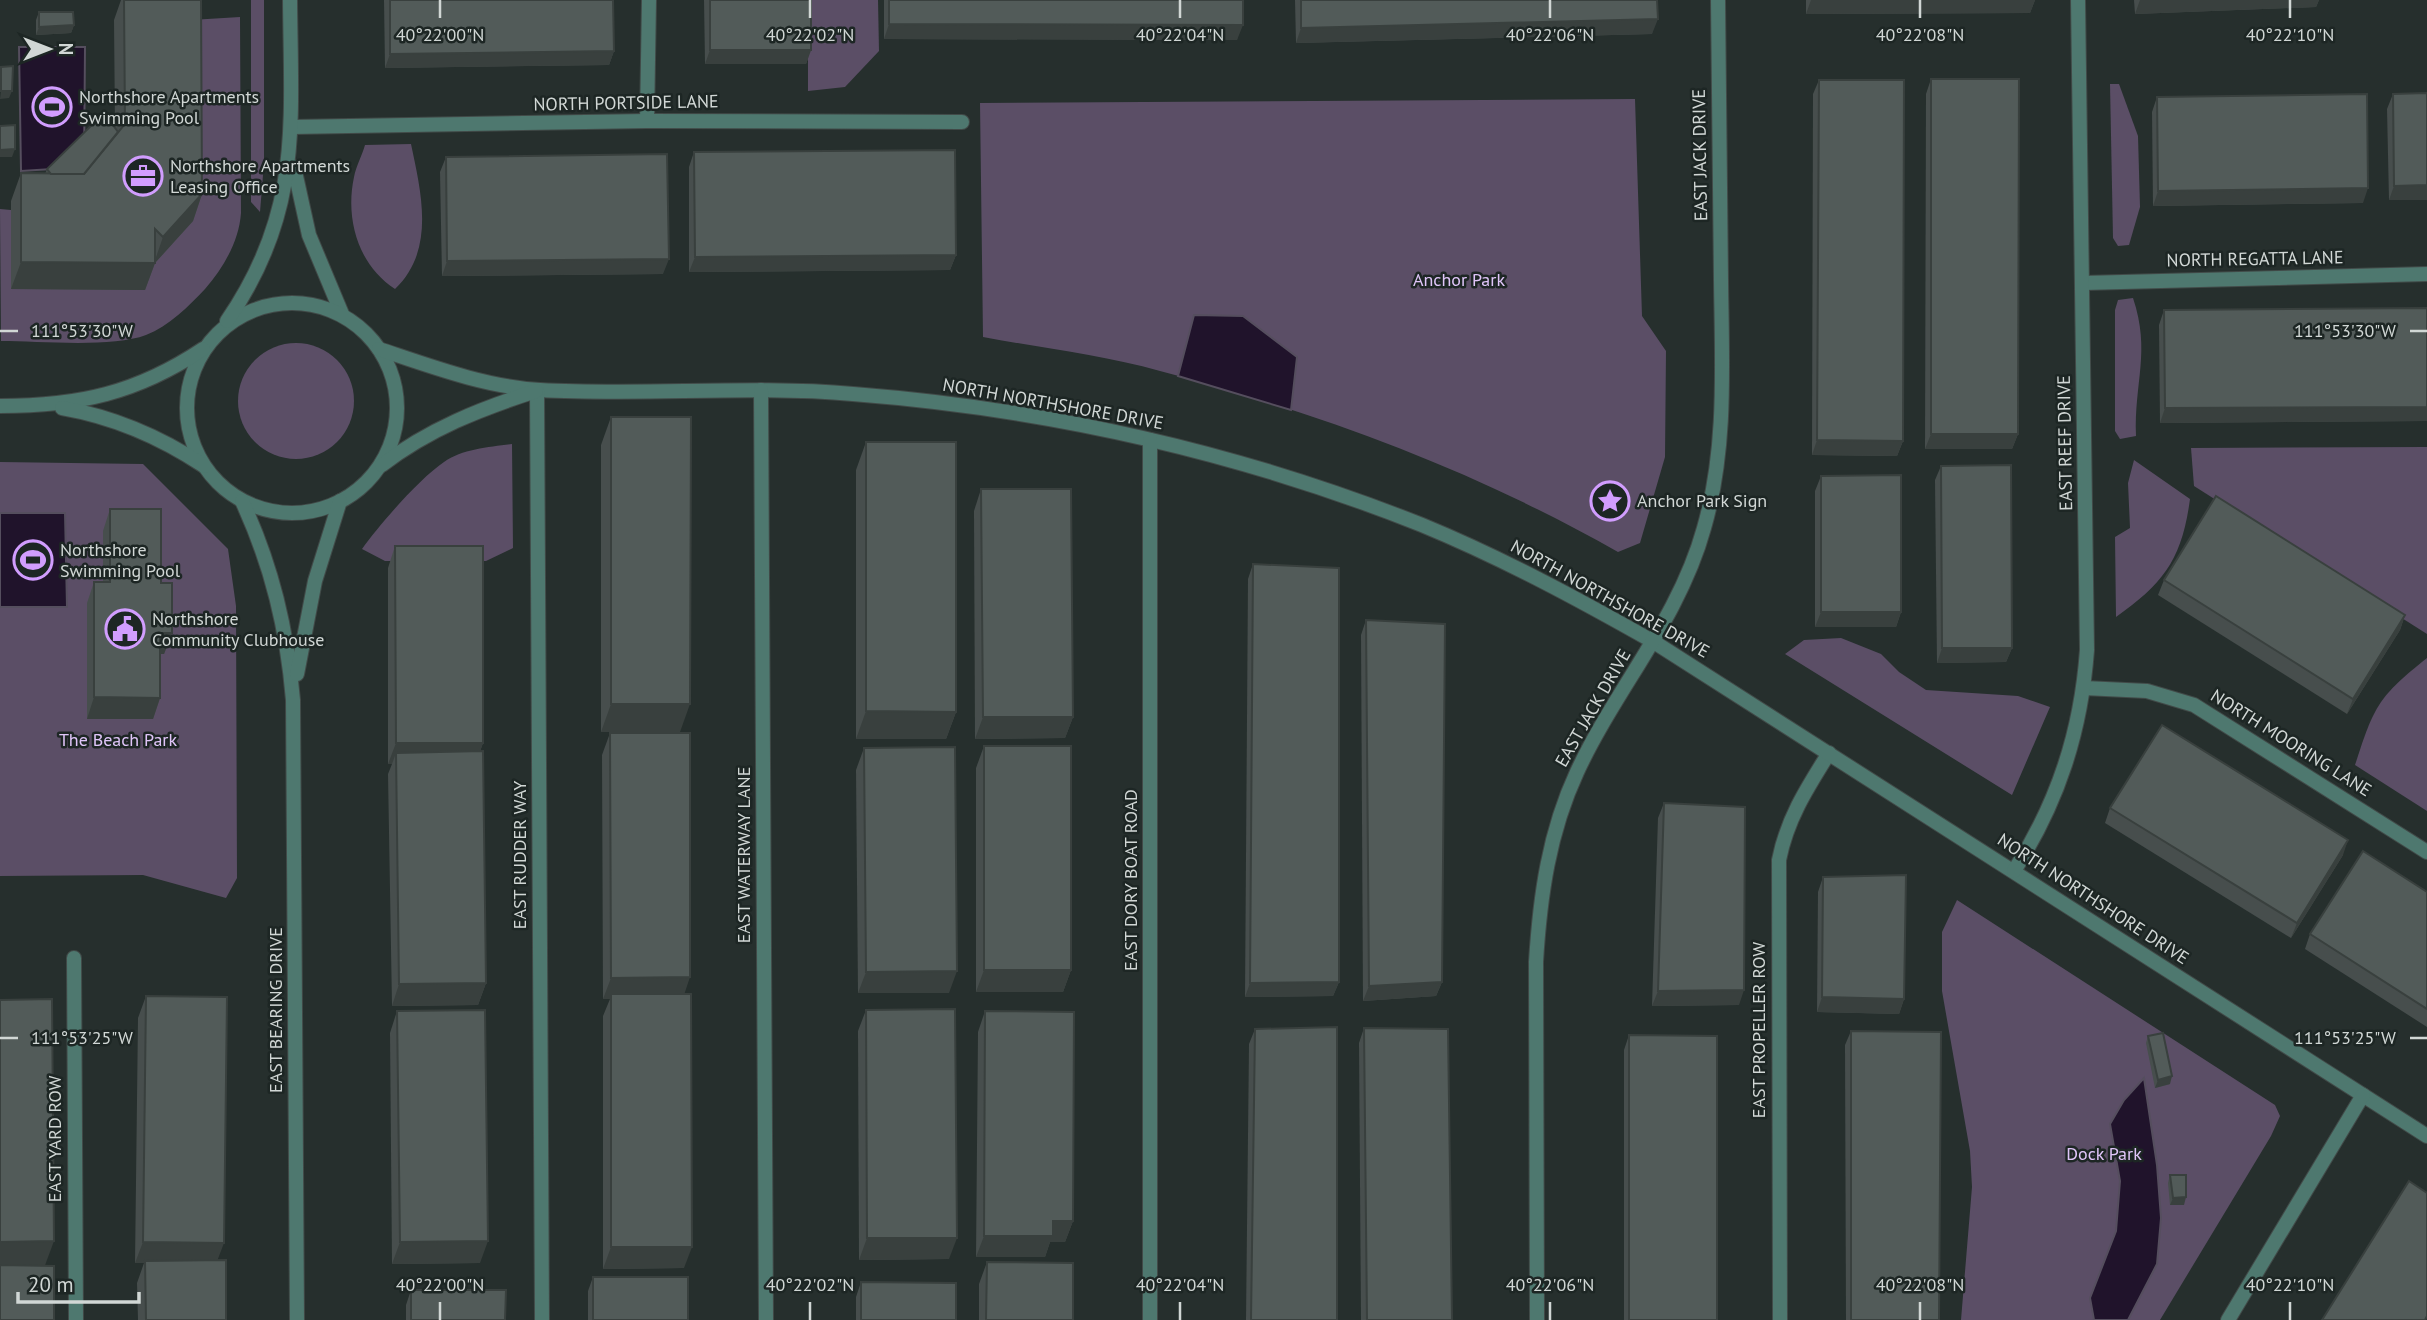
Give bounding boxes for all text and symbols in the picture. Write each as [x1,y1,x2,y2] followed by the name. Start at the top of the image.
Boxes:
[14,14,84,84] north arrow
[396,23,484,46] text: 40°22'00"N
[766,23,854,46] text: 40°22'02"N
[1136,23,1224,46] text: 40°22'04"N
[1506,23,1594,46] text: 40°22'06"N
[1876,23,1964,46] text: 40°22'08"N
[2246,23,2334,46] text: 40°22'10"N
[54,43,78,55] text: N
[79,85,259,129] place label: Northshore Apartments Swimming Pool
[31,86,73,128] sports icon: Northshore Apartments Swimming Pool
[533,89,719,116] street label: NORTH PORTSIDE LANE
[1687,89,1712,221] street label: EAST JACK DRIVE
[170,154,350,198] place label: Northshore Apartments Leasing Office
[122,155,164,197] office icon: Northshore Apartments Leasing Office
[2166,245,2344,272] street label: NORTH REGATTA LANE
[1413,268,1505,291] park label: Anchor Park
[31,319,133,342] text: 111°53'30"W
[2294,319,2396,342] text: 111°53'30"W
[941,373,1165,434] street label: NORTH NORTHSHORE DRIVE
[2052,375,2077,511] street label: EAST REEF DRIVE
[1589,480,1631,522] place icon: Anchor Park Sign
[1637,489,1767,512] place label: Anchor Park Sign
[1507,534,1714,663] street label: NORTH NORTHSHORE DRIVE
[60,538,181,582] place label: Northshore Swimming Pool
[12,539,54,581] sports icon: Northshore Swimming Pool
[152,607,324,651] place label: Northshore Community Clubhouse
[104,608,146,650] public building icon: Northshore Community Clubhouse
[1550,645,1636,771] street label: EAST JACK DRIVE
[2207,684,2376,801] street label: NORTH MOORING LANE
[59,728,177,751] park label: The Beach Park
[732,767,755,943] street label: EAST WATERWAY LANE
[508,781,531,929] street label: EAST RUDDER WAY
[1119,789,1142,971] street label: EAST DORY BOAT ROAD
[1993,828,2193,969] street label: NORTH NORTHSHORE DRIVE
[264,927,287,1093] street label: EAST BEARING DRIVE
[1747,942,1770,1118] street label: EAST PROPELLER ROW
[31,1026,133,1049] text: 111°53'25"W
[2294,1026,2396,1049] text: 111°53'25"W
[43,1076,66,1202] street label: EAST YARD ROW
[2066,1142,2142,1165] park label: Dock Park
[18,1260,138,1304] scale bar
[28,1271,74,1298] text: 20 m
[396,1273,484,1296] text: 40°22'00"N
[766,1273,854,1296] text: 40°22'02"N
[1136,1273,1224,1296] text: 40°22'04"N
[1506,1273,1594,1296] text: 40°22'06"N
[1876,1273,1964,1296] text: 40°22'08"N
[2246,1273,2334,1296] text: 40°22'10"N

